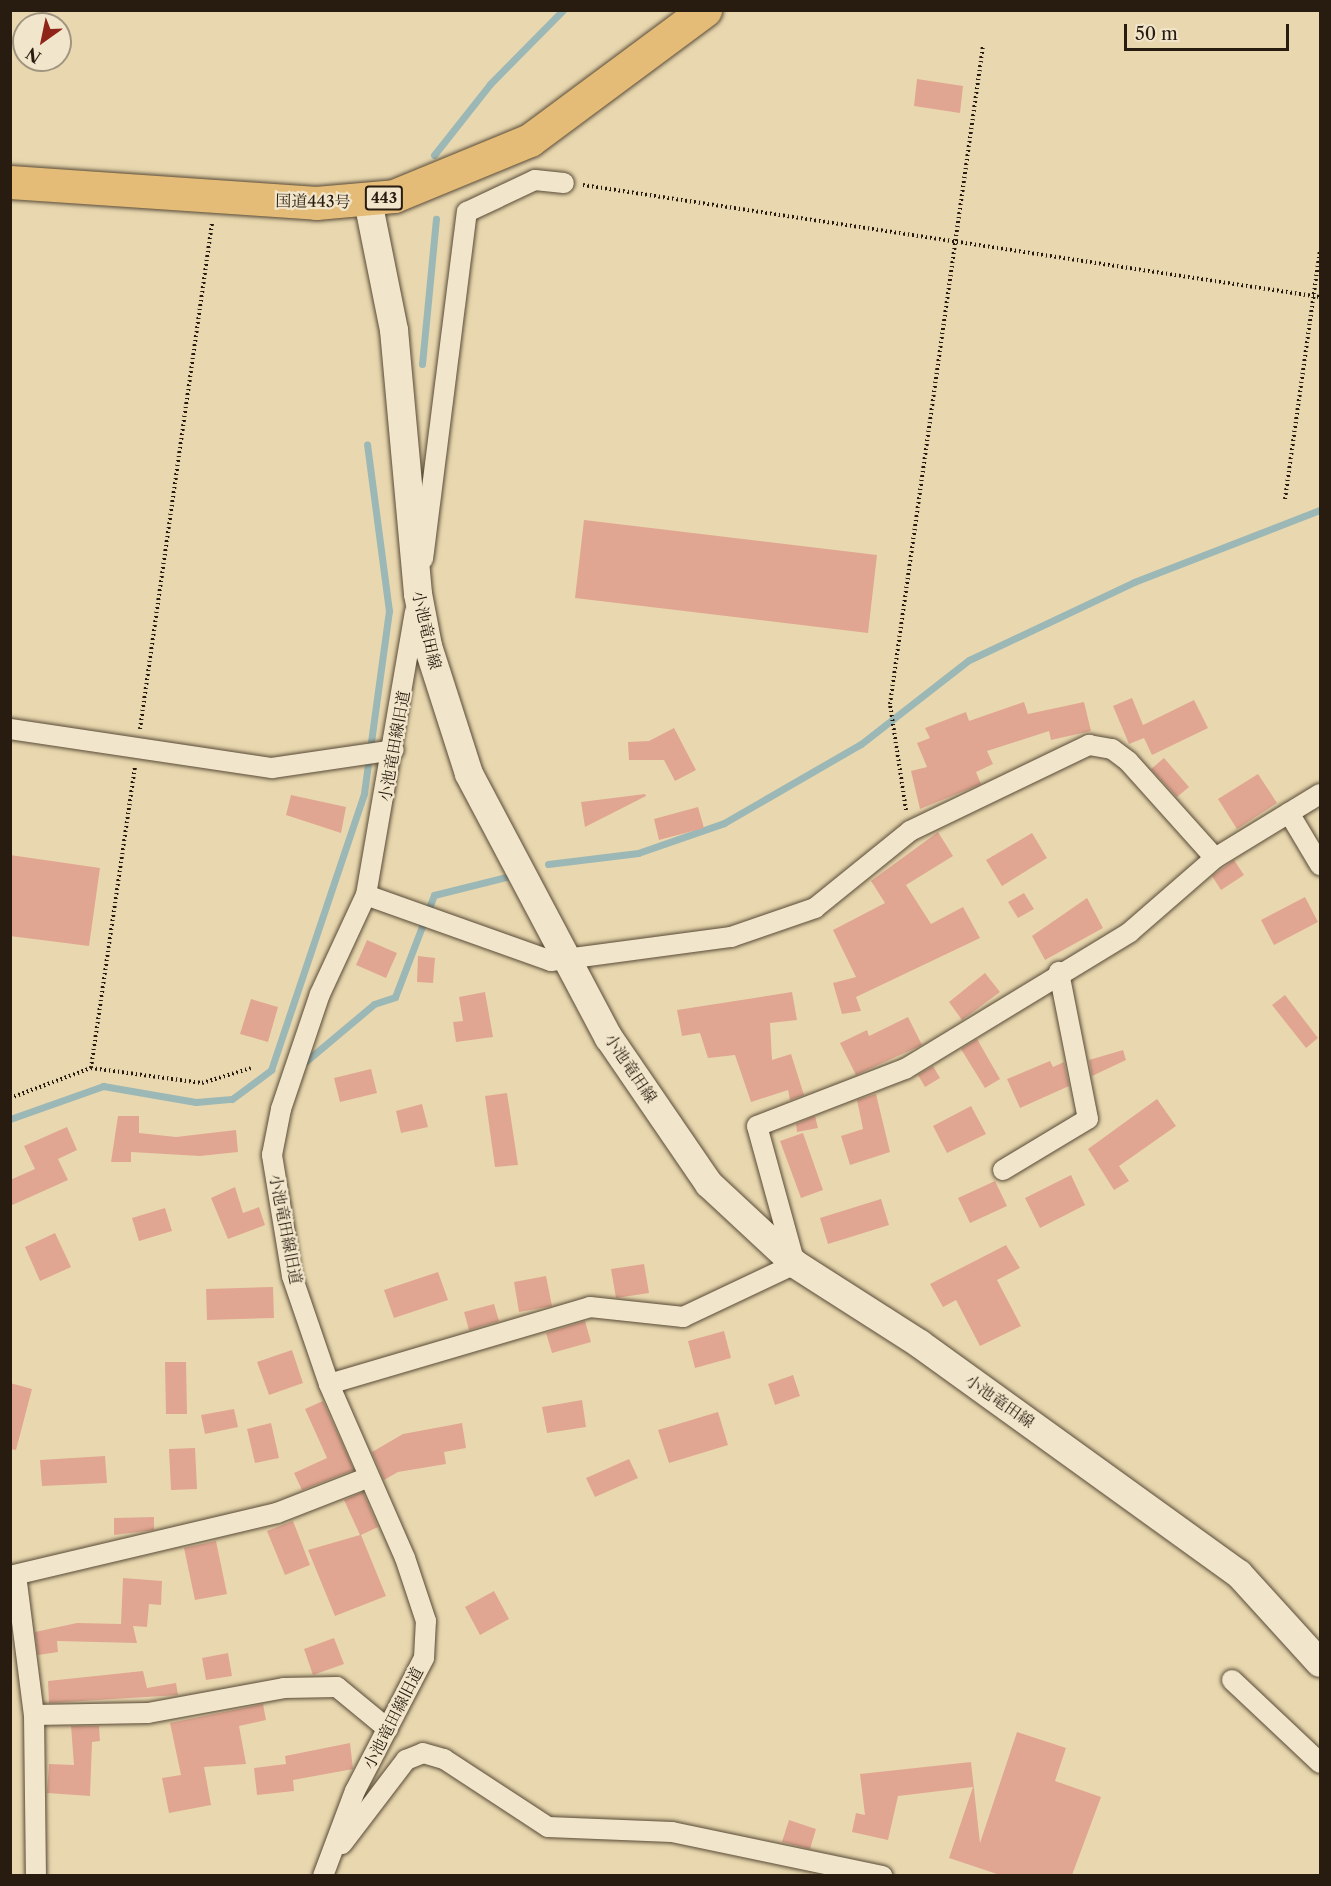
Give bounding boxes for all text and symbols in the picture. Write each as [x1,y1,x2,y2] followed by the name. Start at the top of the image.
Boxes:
[12,12,72,72] north arrow
[1127,12,1292,50] scale bar
[1135,23,1178,45] text: 50 m
[22,43,45,68] text: N
[364,186,404,210] road number: 443
[275,191,351,211] street label: 国道443号
[409,589,445,671] street label: 小池竜田線
[375,689,413,803] street label: 小池竜田線旧道
[601,1029,661,1107] street label: 小池竜田線
[266,1172,306,1286] street label: 小池竜田線旧道
[962,1370,1038,1432] street label: 小池竜田線
[359,1664,427,1772] street label: 小池竜田線旧道

